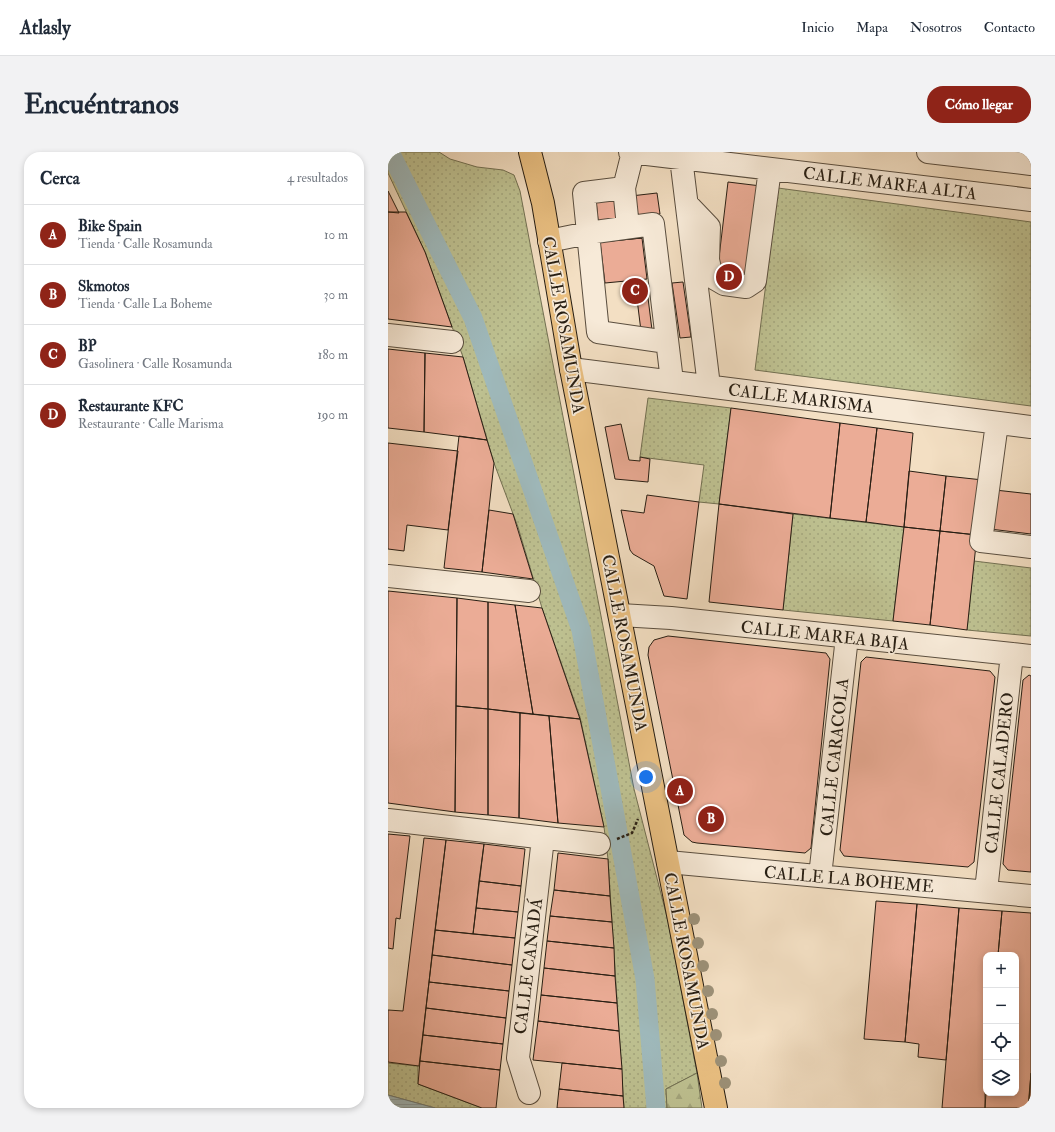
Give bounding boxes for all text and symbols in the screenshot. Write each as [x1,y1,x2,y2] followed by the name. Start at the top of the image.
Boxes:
[20,16,71,40] text: Atlasly
[801,19,834,36] text: Inicio
[856,19,888,36] text: Mapa
[910,19,962,36] text: Nosotros
[984,19,1035,36] text: Contacto
[927,86,1031,123] button: Cómo llegar
[24,87,179,122] text: Encuéntranos
[802,162,978,205] street label: CALLE MAREA ALTA
[40,168,80,189] text: Cerca
[287,170,348,186] text: 4 resultados
[78,217,142,236] text: Bike Spain
[49,227,57,243] text: A
[324,227,348,243] text: 10 m
[538,235,590,416] street label: CALLE ROSAMUNDA
[78,236,213,252] text: Tienda · Calle Rosamunda
[716,262,742,292] pin: D
[622,276,648,306] pin: C
[78,277,129,296] text: Skmotos
[49,287,57,303] text: B
[324,287,348,303] text: 30 m
[78,296,212,312] text: Tienda · Calle La Boheme
[78,337,97,356] text: BP
[48,347,58,363] text: C
[318,347,348,363] text: 180 m
[78,356,232,372] text: Gasolinera · Calle Rosamunda
[727,379,875,418] street label: CALLE MARISMA
[78,397,183,416] text: Restaurante KFC
[48,407,58,423] text: D
[317,407,348,423] text: 190 m
[78,416,224,432] text: Restaurante · Calle Marisma
[597,553,652,734] street label: CALLE ROSAMUNDA
[740,616,910,656] street label: CALLE MAREA BAJA
[816,677,853,837] street label: CALLE CARACOLA
[981,691,1018,855] street label: CALLE CALADERO
[636,767,656,787] your location
[667,776,693,806] pin: A
[698,804,724,834] pin: B
[763,862,935,897] street label: CALLE LA BOHEME
[659,871,714,1052] street label: CALLE ROSAMUNDA
[509,896,547,1035] street label: CALLE CANADÁ
[983,952,1019,1096] map controls
[983,952,1019,988] button: +
[983,988,1019,1024] button: −
[983,1024,1019,1060] button: locate
[983,1060,1019,1096] button: layers

